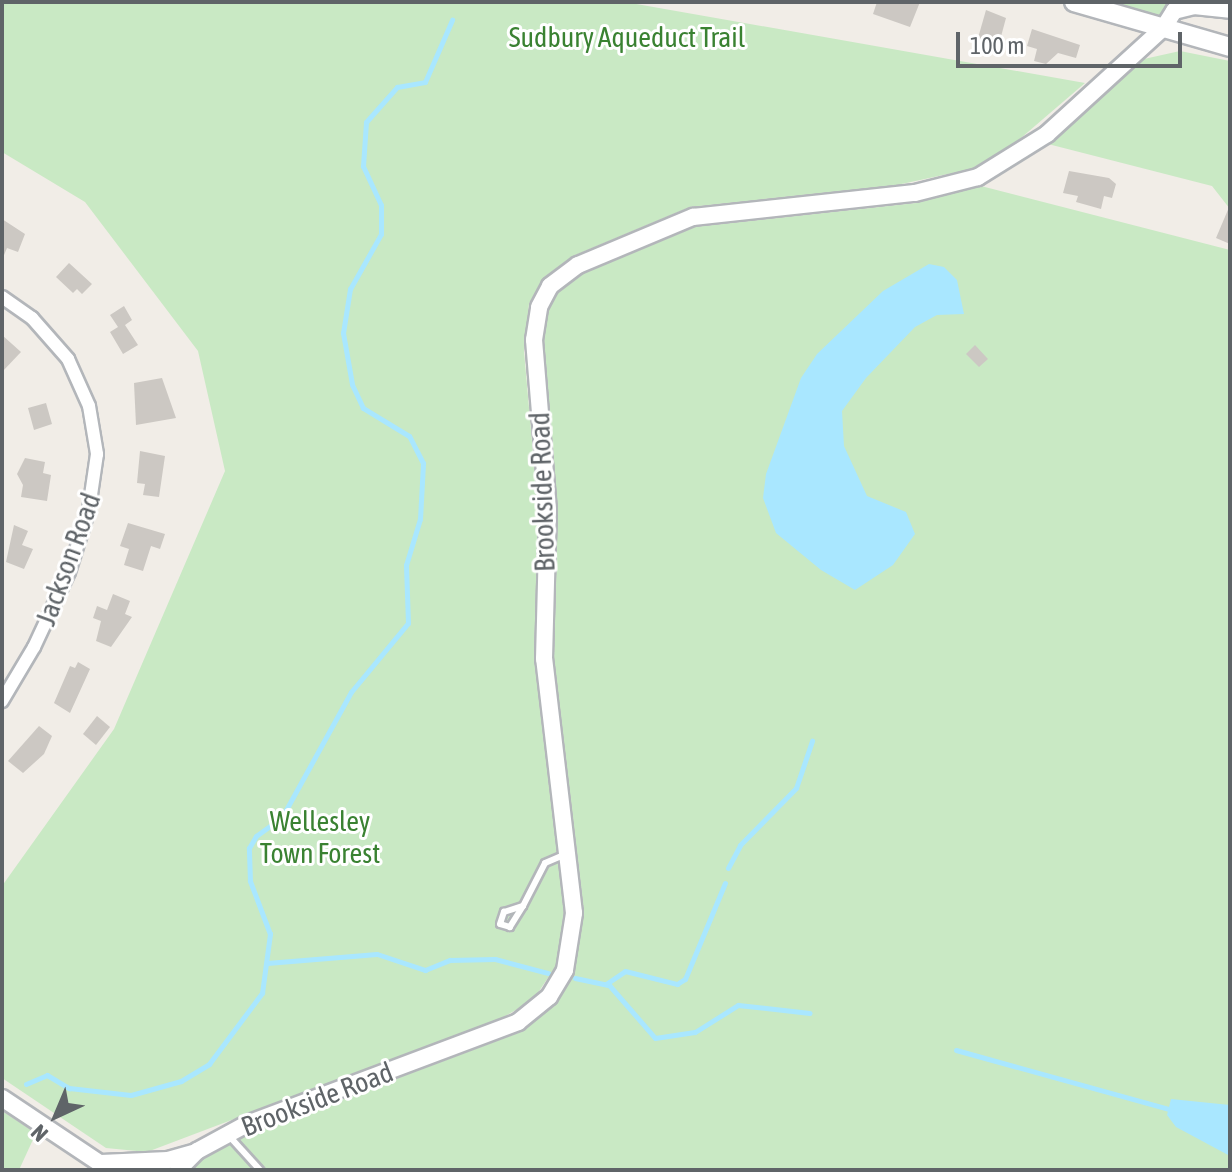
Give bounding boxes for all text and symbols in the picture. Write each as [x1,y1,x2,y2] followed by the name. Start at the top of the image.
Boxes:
[960,16,1186,66] scale bar
[509,20,745,54] park label: Sudbury Aqueduct Trail
[970,32,1024,59] text: 100 m
[522,412,562,572] street label: Brookside Road
[29,488,107,630] street label: Jackson Road
[260,804,380,870] park label: Wellesley Town Forest
[236,1055,398,1143] street label: Brookside Road
[16,1076,96,1156] north arrow
[26,1119,53,1147] text: N

